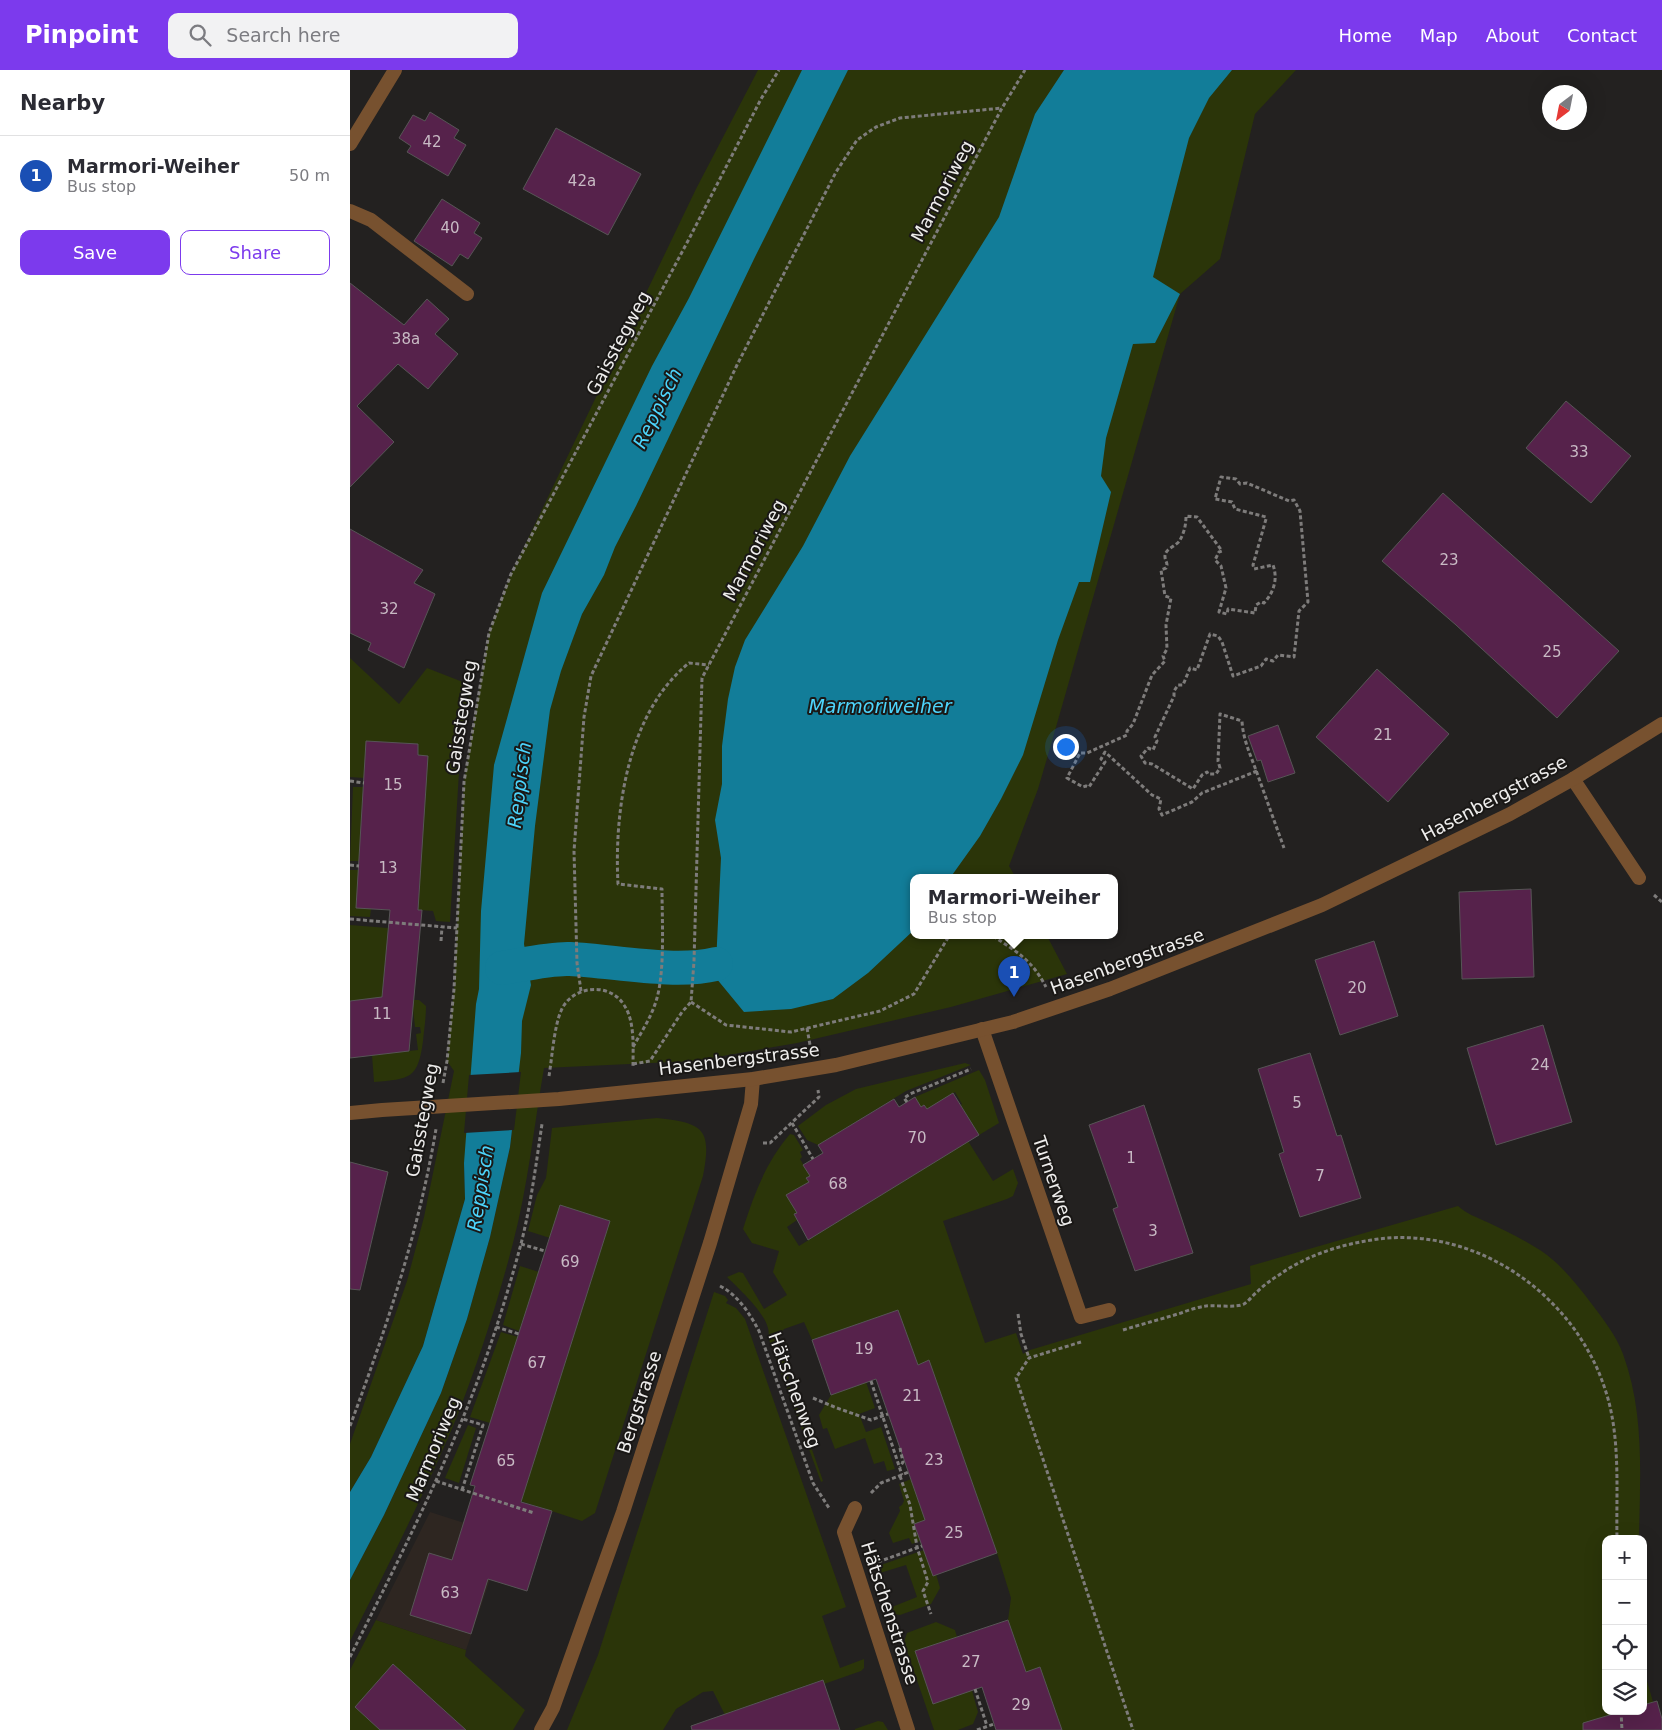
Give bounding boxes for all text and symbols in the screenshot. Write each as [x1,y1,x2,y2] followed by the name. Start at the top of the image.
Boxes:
[168,13,518,58] search box
[25,21,138,49] text: Pinpoint
[186,21,214,49] icon: search
[226,24,341,46] text: Search here
[1339,25,1392,46] text: Home
[1420,25,1458,46] text: Map
[1486,25,1539,46] text: About
[1567,25,1637,46] text: Contact
[1542,85,1587,130] north arrow
[20,91,105,115] text: Nearby
[422,133,442,151] house number: 42
[906,137,978,245] street label: Marmoriweg
[67,155,239,177] text: Marmori-Weiher
[30,166,42,185] text: 1
[289,166,330,185] text: 50 m
[568,172,596,190] house number: 42a
[67,177,136,196] text: Bus stop
[440,219,460,237] house number: 40
[20,230,170,275] button: Save
[180,230,330,275] button: Share
[582,287,654,399] street label: Gaisstegweg
[392,330,420,348] house number: 38a
[628,364,686,452] water label: Reppisch
[1569,443,1589,461] house number: 33
[718,496,790,604] street label: Marmoriweg
[1439,551,1459,569] house number: 23
[379,600,399,618] house number: 32
[1542,643,1562,661] house number: 25
[442,658,480,776] street label: Gaisstegweg
[808,695,953,717] water label: Marmoriweiher
[1373,726,1393,744] house number: 21
[1053,734,1079,760] your location
[503,741,535,829] water label: Reppisch
[1417,751,1571,845] street label: Hasenbergstrasse
[383,776,403,794] house number: 15
[378,859,398,877] house number: 13
[910,874,1118,939] popup
[928,886,1100,908] text: Marmori-Weiher
[928,908,997,927] text: Bus stop
[1047,923,1207,999] street label: Hasenbergstrasse
[998,956,1030,997] pin: 1
[1347,979,1367,997] house number: 20
[372,1005,392,1023] house number: 11
[657,1039,821,1079] street label: Hasenbergstrasse
[1530,1056,1550,1074] house number: 24
[402,1061,442,1179] street label: Gaisstegweg
[1292,1094,1302,1112] house number: 5
[907,1129,927,1147] house number: 70
[1028,1132,1079,1229] street label: Turnerweg
[462,1143,498,1233] water label: Reppisch
[1126,1149,1136,1167] house number: 1
[1315,1167,1325,1185] house number: 7
[828,1175,848,1193] house number: 68
[1148,1222,1158,1240] house number: 3
[560,1253,580,1271] house number: 69
[764,1329,826,1451] street label: Hätschenweg
[854,1340,874,1358] house number: 19
[613,1348,665,1456] street label: Bergstrasse
[527,1354,547,1372] house number: 67
[902,1387,922,1405] house number: 21
[401,1393,465,1505] street label: Marmoriweg
[924,1451,944,1469] house number: 23
[496,1452,516,1470] house number: 65
[944,1524,964,1542] house number: 25
[1602,1535,1647,1715] map controls
[1602,1535,1647,1580] button: +
[857,1539,923,1687] street label: Hätschenstrasse
[1602,1580,1647,1625] button: −
[440,1584,460,1602] house number: 63
[1602,1625,1647,1670] button: locate
[961,1653,981,1671] house number: 27
[1602,1670,1647,1715] button: layers
[1011,1696,1031,1714] house number: 29

